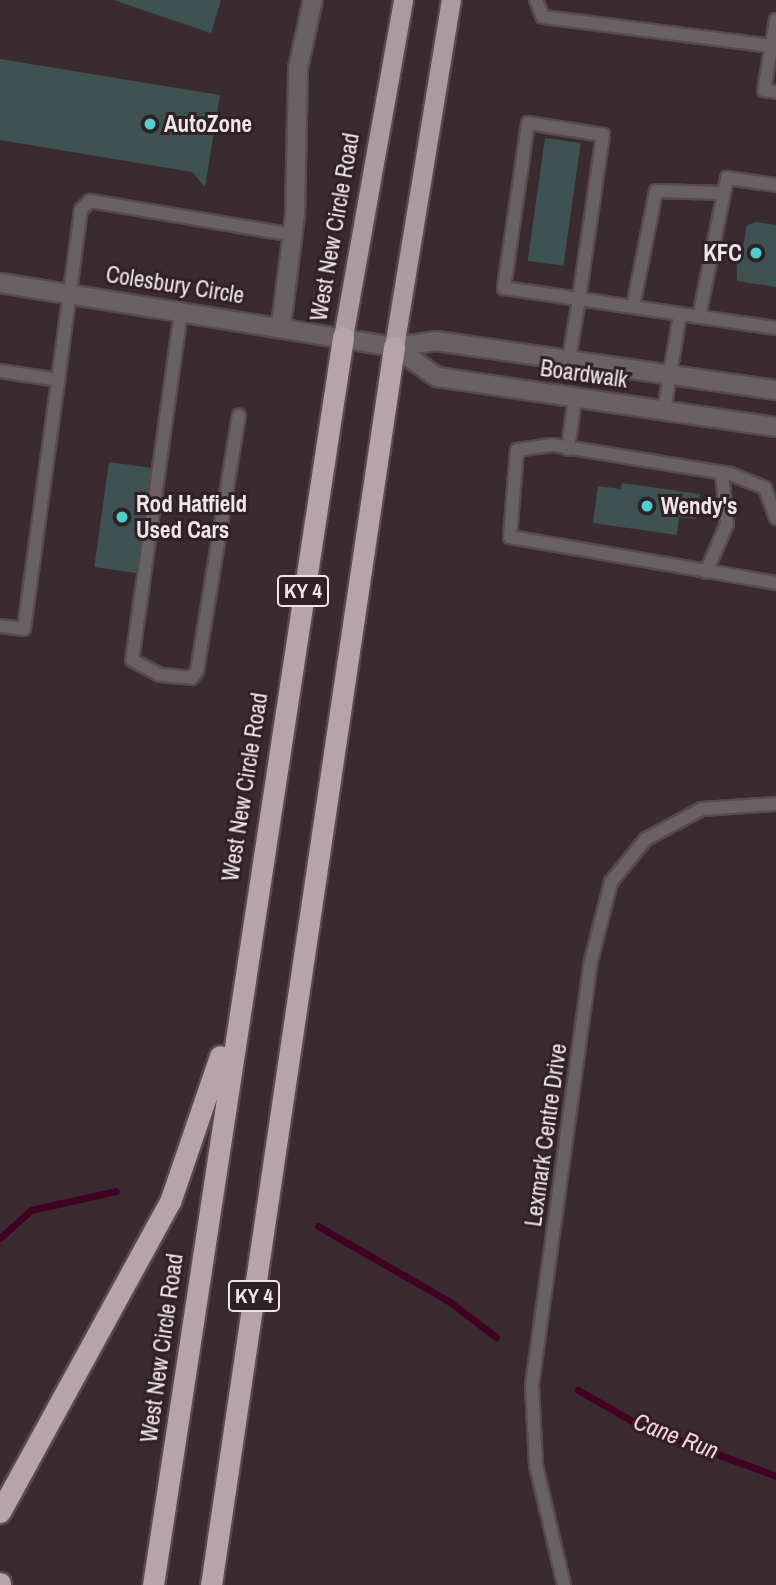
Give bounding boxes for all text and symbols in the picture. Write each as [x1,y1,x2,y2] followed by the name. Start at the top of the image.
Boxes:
[164,110,252,138] place label: AutoZone
[142,116,158,132] marker: AutoZone
[305,131,365,323] street label: West New Circle Road
[703,239,742,267] place label: KFC
[748,245,764,261] marker: KFC
[104,260,246,310] street label: Colesbury Circle
[538,354,630,394] street label: Boardwalk
[136,490,247,544] place label: Rod Hatfield Used Cars
[661,492,737,520] place label: Wendy's
[639,498,655,514] marker: Wendy's
[114,509,130,525] marker: Rod Hatfield Used Cars
[277,574,329,608] road number: KY 4
[216,691,274,883] street label: West New Circle Road
[519,1042,573,1228] street label: Lexmark Centre Drive
[135,1252,189,1444] street label: West New Circle Road
[228,1278,280,1314] road number: KY 4
[629,1407,723,1465] water label: Cane Run

